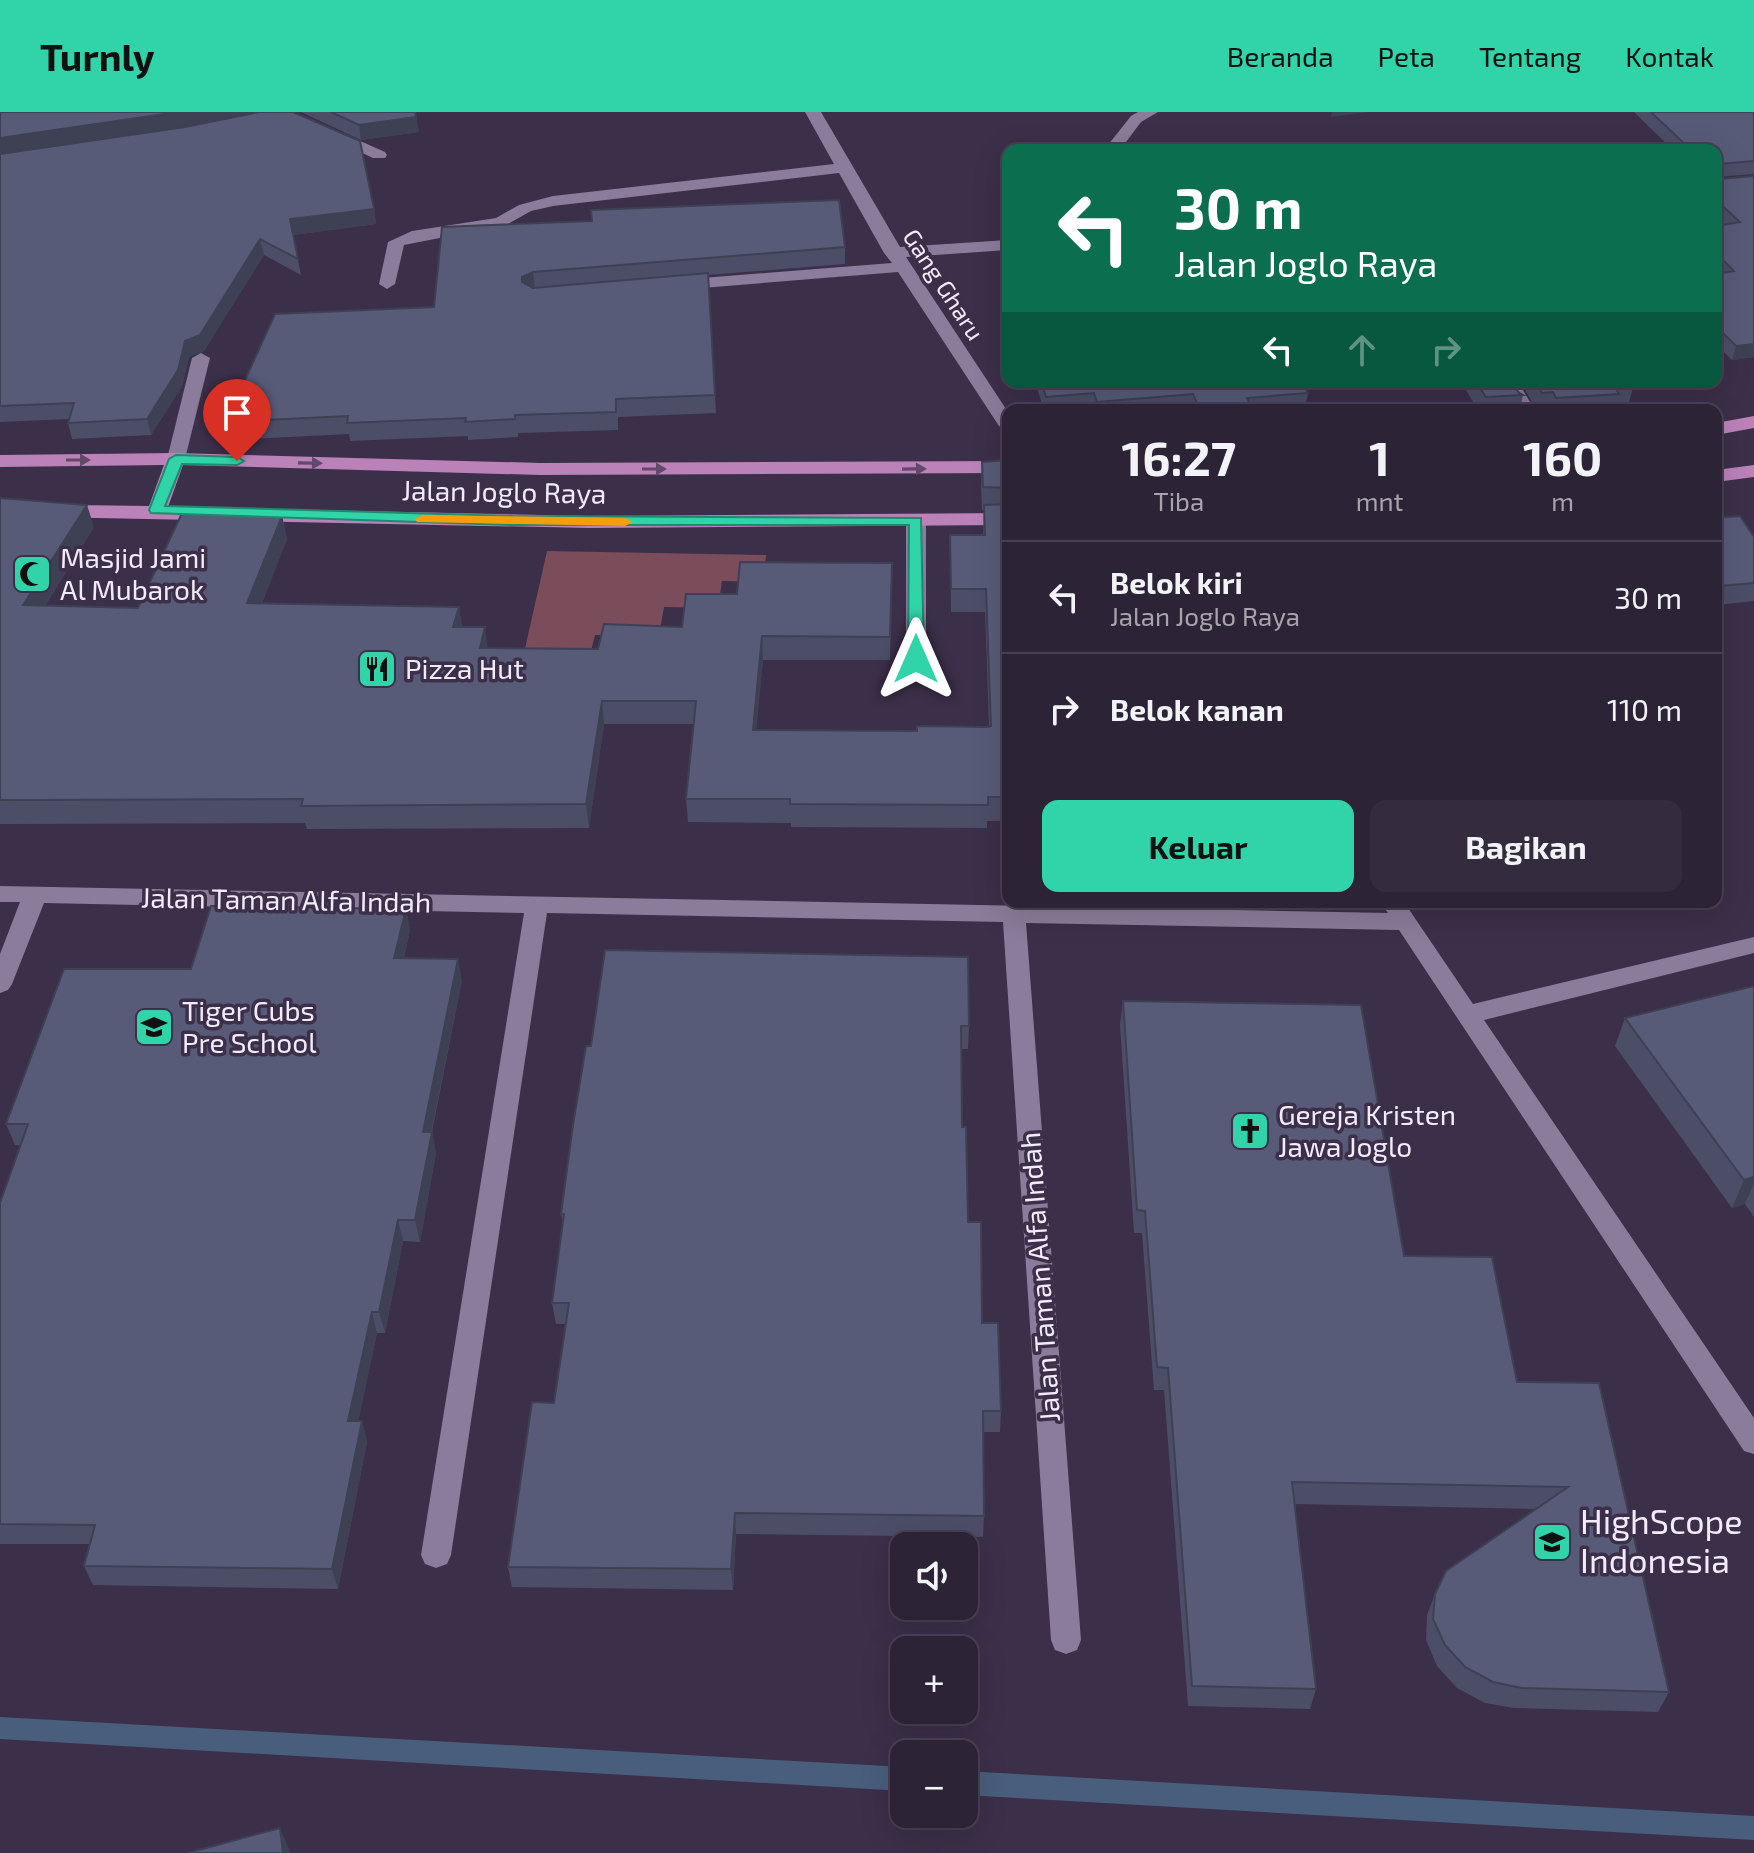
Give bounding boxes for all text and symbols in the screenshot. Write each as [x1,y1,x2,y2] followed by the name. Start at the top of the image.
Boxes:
[40,33,155,79] text: Turnly
[1227,39,1334,73] text: Beranda
[1378,39,1435,73] text: Peta
[1479,39,1581,73] text: Tentang
[1625,39,1714,73] text: Kontak
[1174,173,1303,240] text: 30 m
[1042,176,1146,280] icon: left
[898,223,991,345] street label: Gang Gharu
[1174,241,1437,284] text: Jalan Joglo Raya
[1256,328,1300,372] icon: left
[1340,328,1384,372] icon: ahead
[1424,328,1468,372] icon: right
[203,379,271,461] pin
[215,391,259,435] icon: arrive
[1122,428,1236,486] text: 16:27
[1369,428,1390,486] text: 1
[1523,428,1602,486] text: 160
[66,454,91,466] one-way arrow
[298,456,323,469] one-way arrow
[642,463,667,475] one-way arrow
[902,463,927,475] one-way arrow
[401,472,607,510] street label: Jalan Joglo Raya
[1154,485,1204,516] text: Tiba
[1356,485,1404,516] text: mnt
[1551,485,1574,516] text: m
[60,540,206,606] place label: Masjid Jami Al Mubarok
[11,553,53,595] mosque icon: Masjid Jami Al Mubarok
[1110,564,1243,600] text: Belok kiri
[1042,575,1086,619] icon: left
[1614,579,1682,615] text: 30 m
[1110,600,1300,631] text: Jalan Joglo Raya
[874,617,958,701] position arrow
[356,648,398,690] restaurant icon: Pizza Hut
[405,651,524,685] place label: Pizza Hut
[1042,687,1086,731] icon: right
[1110,691,1284,727] text: Belok kanan
[1607,691,1682,727] text: 110 m
[1042,800,1354,892] button: Keluar
[1370,800,1682,892] button: Bagikan
[141,879,431,919] street label: Jalan Taman Alfa Indah
[182,993,317,1059] place label: Tiger Cubs Pre School
[133,1006,175,1048] school or university icon: Tiger Cubs Pre School
[1278,1097,1456,1163] place label: Gereja Kristen Jawa Joglo
[1229,1110,1271,1152] church icon: Gereja Kristen Jawa Joglo
[1012,1131,1066,1423] street label: Jalan Taman Alfa Indah
[1580,1500,1743,1580] place label: HighScope Indonesia
[1531,1521,1573,1563] school or university icon: HighScope Indonesia
[890,1532,978,1828] map controls
[890,1532,978,1620] button: sound
[890,1636,978,1724] button: +
[890,1740,978,1828] button: −

